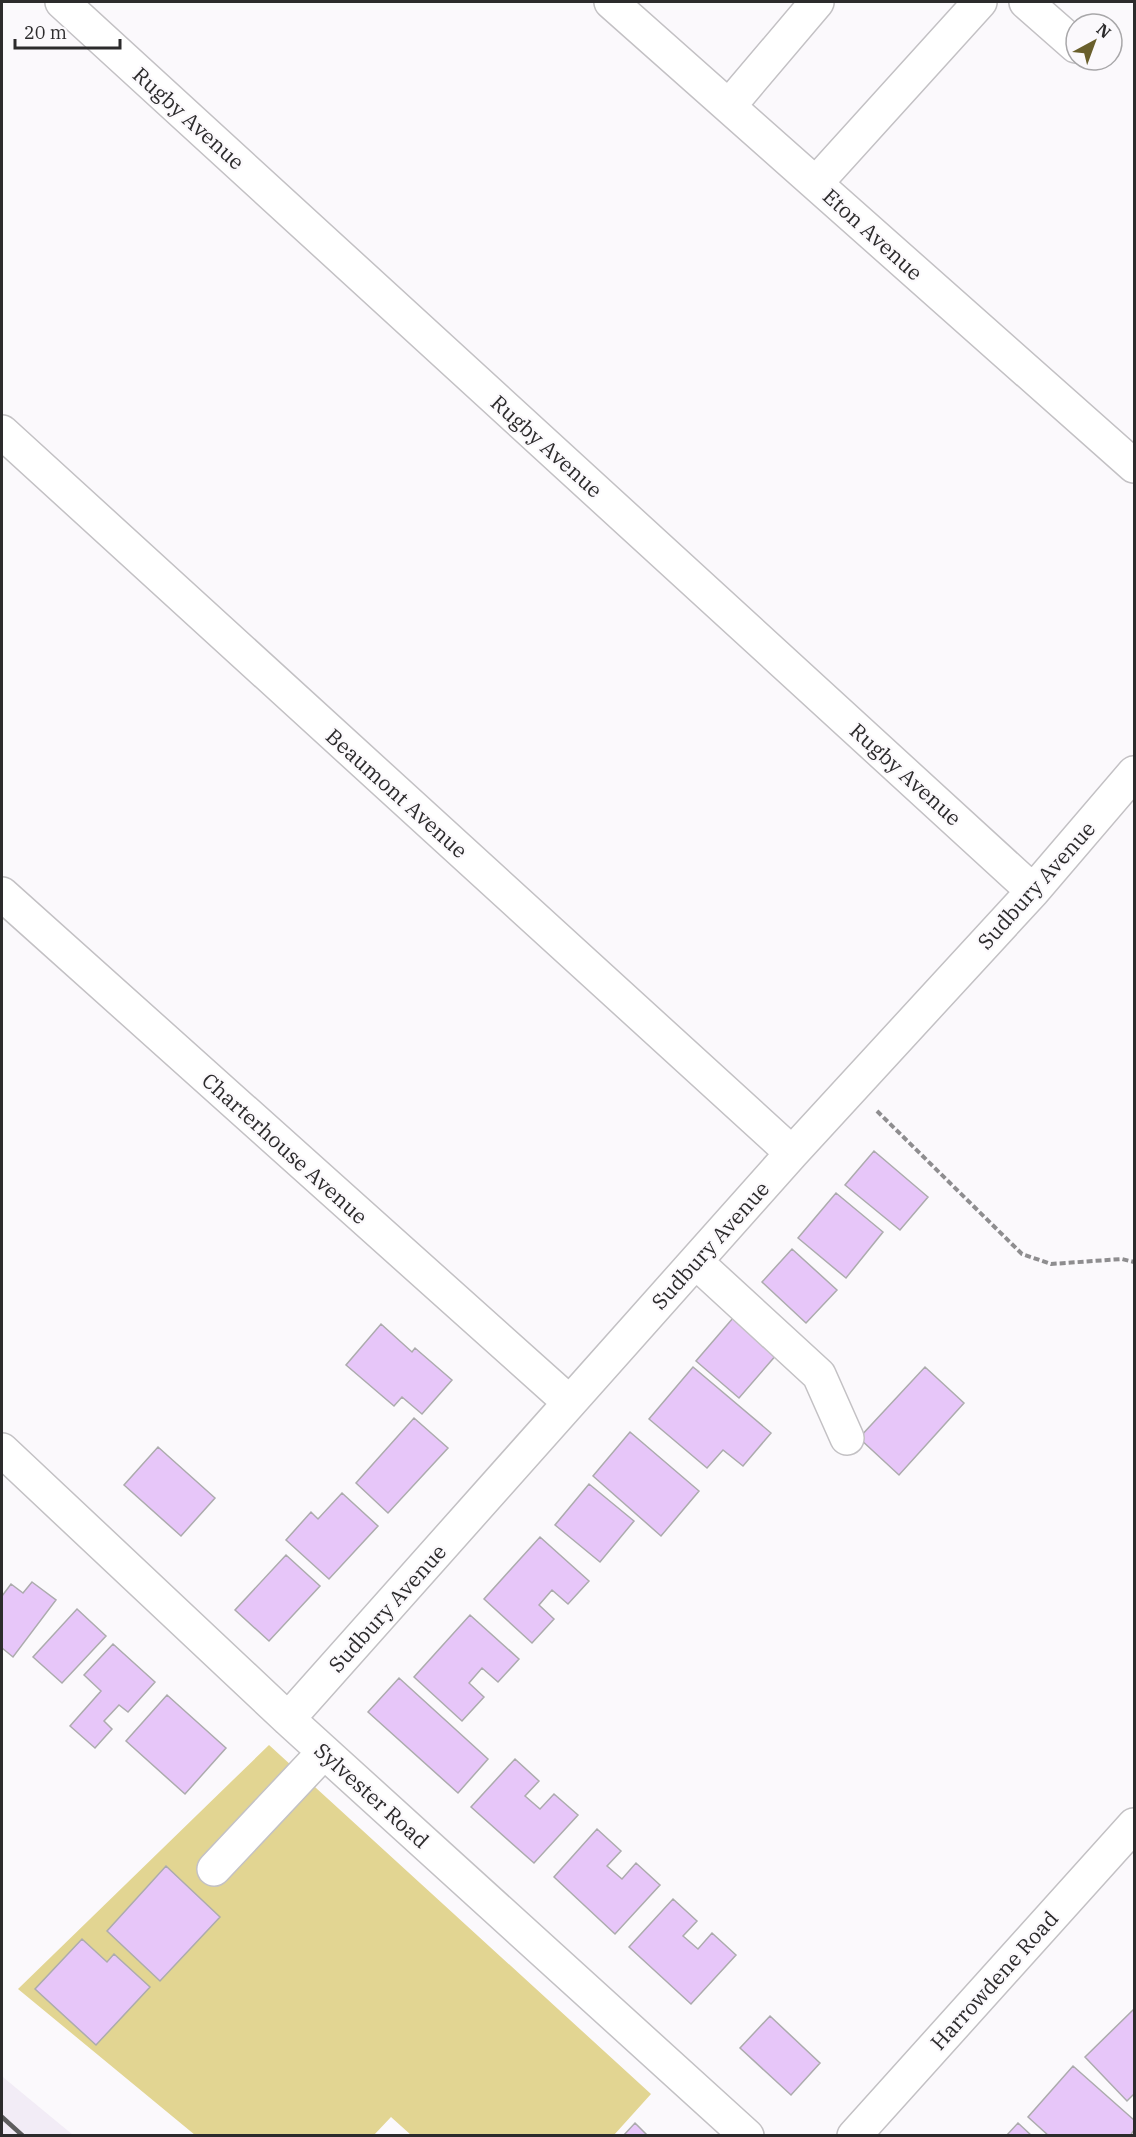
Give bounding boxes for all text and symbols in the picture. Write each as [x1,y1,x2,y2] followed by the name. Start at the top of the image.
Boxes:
[15,12,120,50] scale bar
[1064,12,1124,72] north arrow
[1093,19,1115,42] text: N
[24,21,67,44] text: 20 m
[127,60,251,176] street label: Rugby Avenue
[817,182,929,286] street label: Eton Avenue
[485,388,609,504] street label: Rugby Avenue
[844,716,968,832] street label: Rugby Avenue
[320,722,474,864] street label: Beaumont Avenue
[971,815,1101,955] street label: Sudbury Avenue
[196,1066,374,1230] street label: Charterhouse Avenue
[645,1175,775,1315] street label: Sudbury Avenue
[322,1538,452,1678] street label: Sudbury Avenue
[309,1736,435,1854] street label: Sylvester Road
[924,1904,1064,2056] street label: Harrowdene Road

